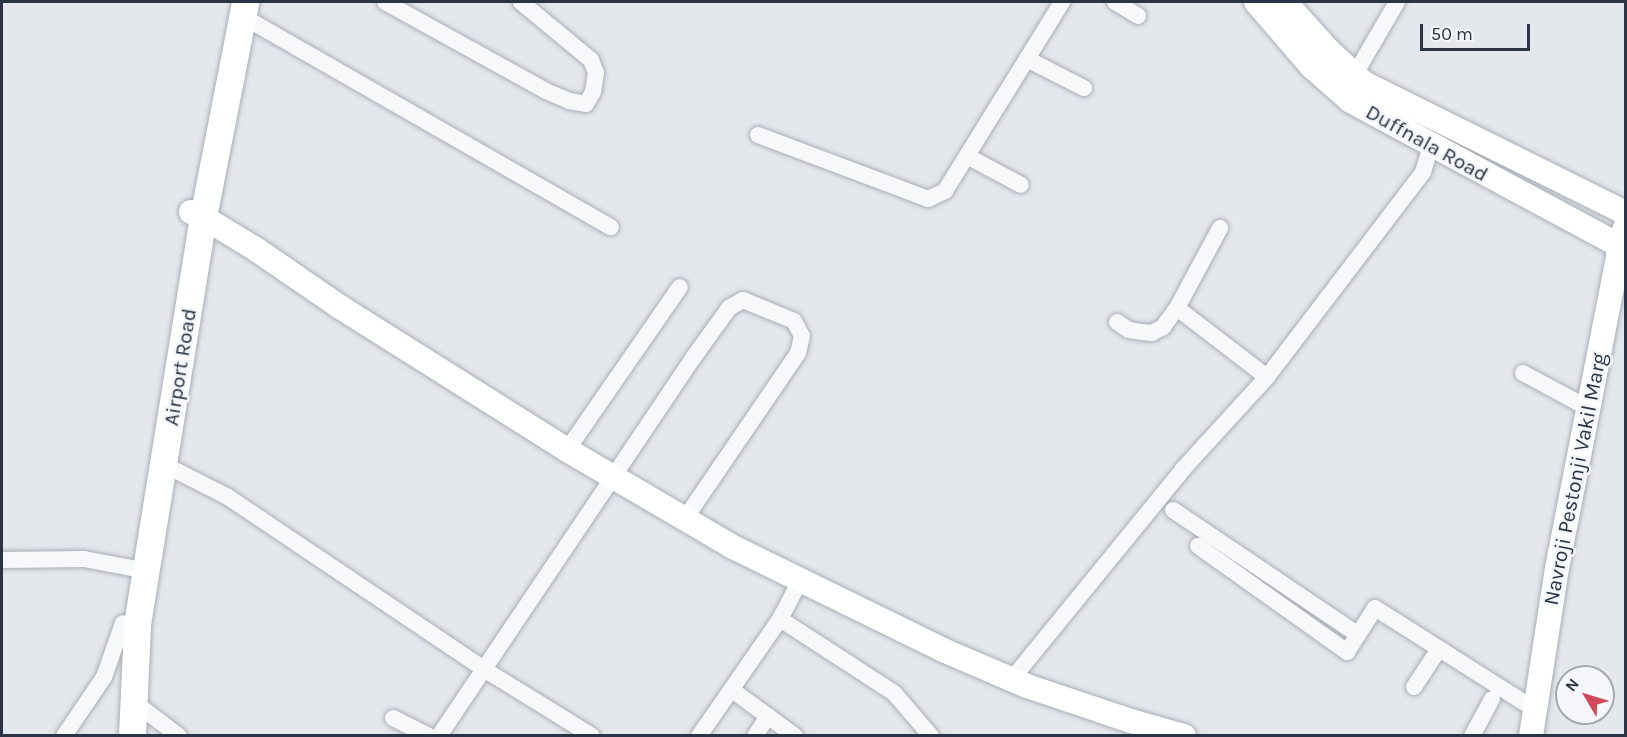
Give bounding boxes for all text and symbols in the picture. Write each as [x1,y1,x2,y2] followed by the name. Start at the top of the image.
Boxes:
[1423,12,1532,50] scale bar
[1431,23,1473,45] text: 50 m
[1361,99,1493,187] street label: Duffnala Road
[158,307,202,427] street label: Airport Road
[1538,351,1612,607] street label: Navroji Pestonji Vakil Marg
[1555,665,1615,725] north arrow
[1561,674,1583,695] text: N

